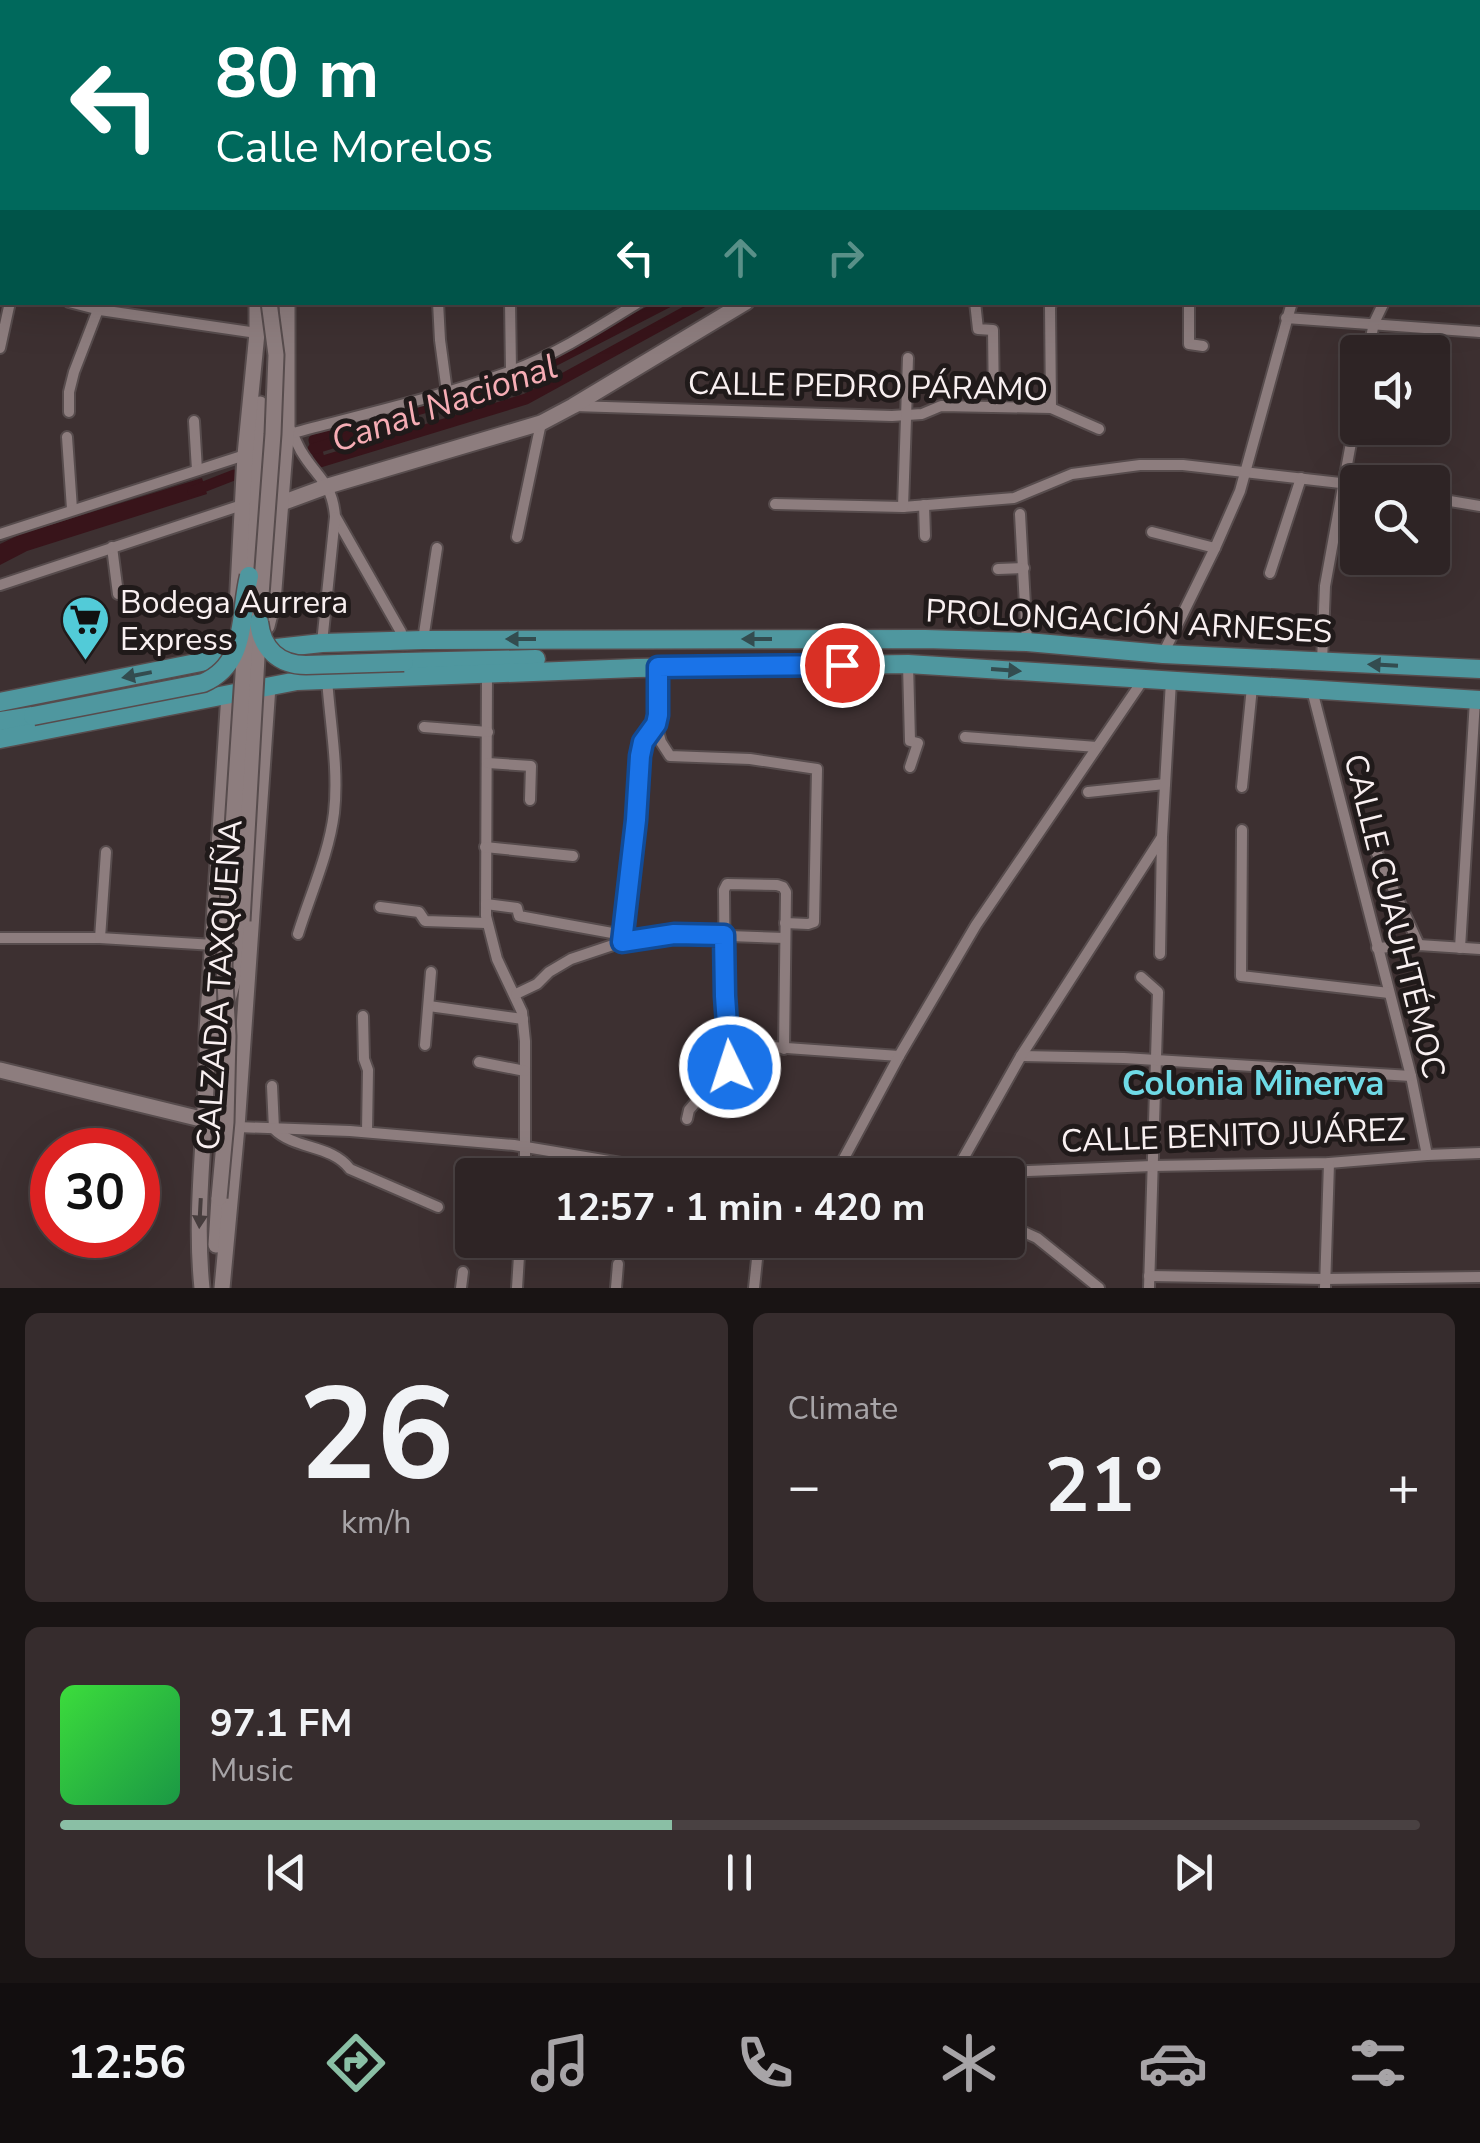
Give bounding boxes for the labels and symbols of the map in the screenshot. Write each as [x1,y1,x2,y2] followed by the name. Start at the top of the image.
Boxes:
[325,343,564,464] water label: Canal Nacional
[688,362,1048,411] street label: CALLE PEDRO PÁRAMO
[120,581,348,661] place label: Bodega Aurrera Express
[924,589,1333,654] street label: PROLONGACIÓN ARNESES
[59,594,111,662] supermarket icon: Bodega Aurrera Express
[800,623,885,708] pin
[741,631,773,647] one-way arrow
[504,632,536,648] one-way arrow
[1366,657,1398,673] one-way arrow
[990,663,1022,679] one-way arrow
[121,668,153,683] one-way arrow
[1333,749,1456,1083] street label: CALLE CUAUHTÉMOC
[186,818,253,1152] street label: CALZADA TAXQUEÑA
[678,1015,782,1119] position arrow
[1122,1060,1384,1107] district label: Colonia Minerva
[1060,1108,1406,1163] street label: CALLE BENITO JUÁREZ
[30,1128,160,1258] speed limit sign: 30
[192,1197,208,1229] one-way arrow

